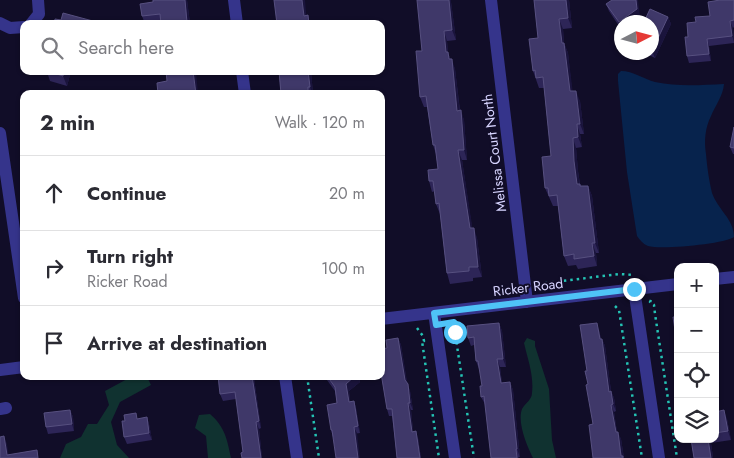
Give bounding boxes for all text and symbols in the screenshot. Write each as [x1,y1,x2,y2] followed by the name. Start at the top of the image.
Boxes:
[614,15,659,60] north arrow
[20,20,385,75] search box
[38,34,66,62] icon: search
[78,34,174,61] text: Search here
[477,93,511,213] street label: Melissa Court North
[40,108,95,138] text: 2 min
[275,111,365,134] text: Walk · 120 m
[40,179,68,207] icon: ahead
[87,180,166,207] text: Continue
[329,182,365,205] text: 20 m
[87,243,173,270] text: Turn right
[40,254,68,282] icon: right
[321,257,365,280] text: 100 m
[674,263,719,443] map controls
[674,263,719,308] button: +
[87,270,168,293] text: Ricker Road
[492,273,564,301] street label: Ricker Road
[623,278,646,301] route end
[674,308,719,353] button: −
[444,321,467,344] route start
[40,329,68,357] icon: arrive
[87,330,267,357] text: Arrive at destination
[674,353,719,398] button: locate
[674,398,719,443] button: layers

